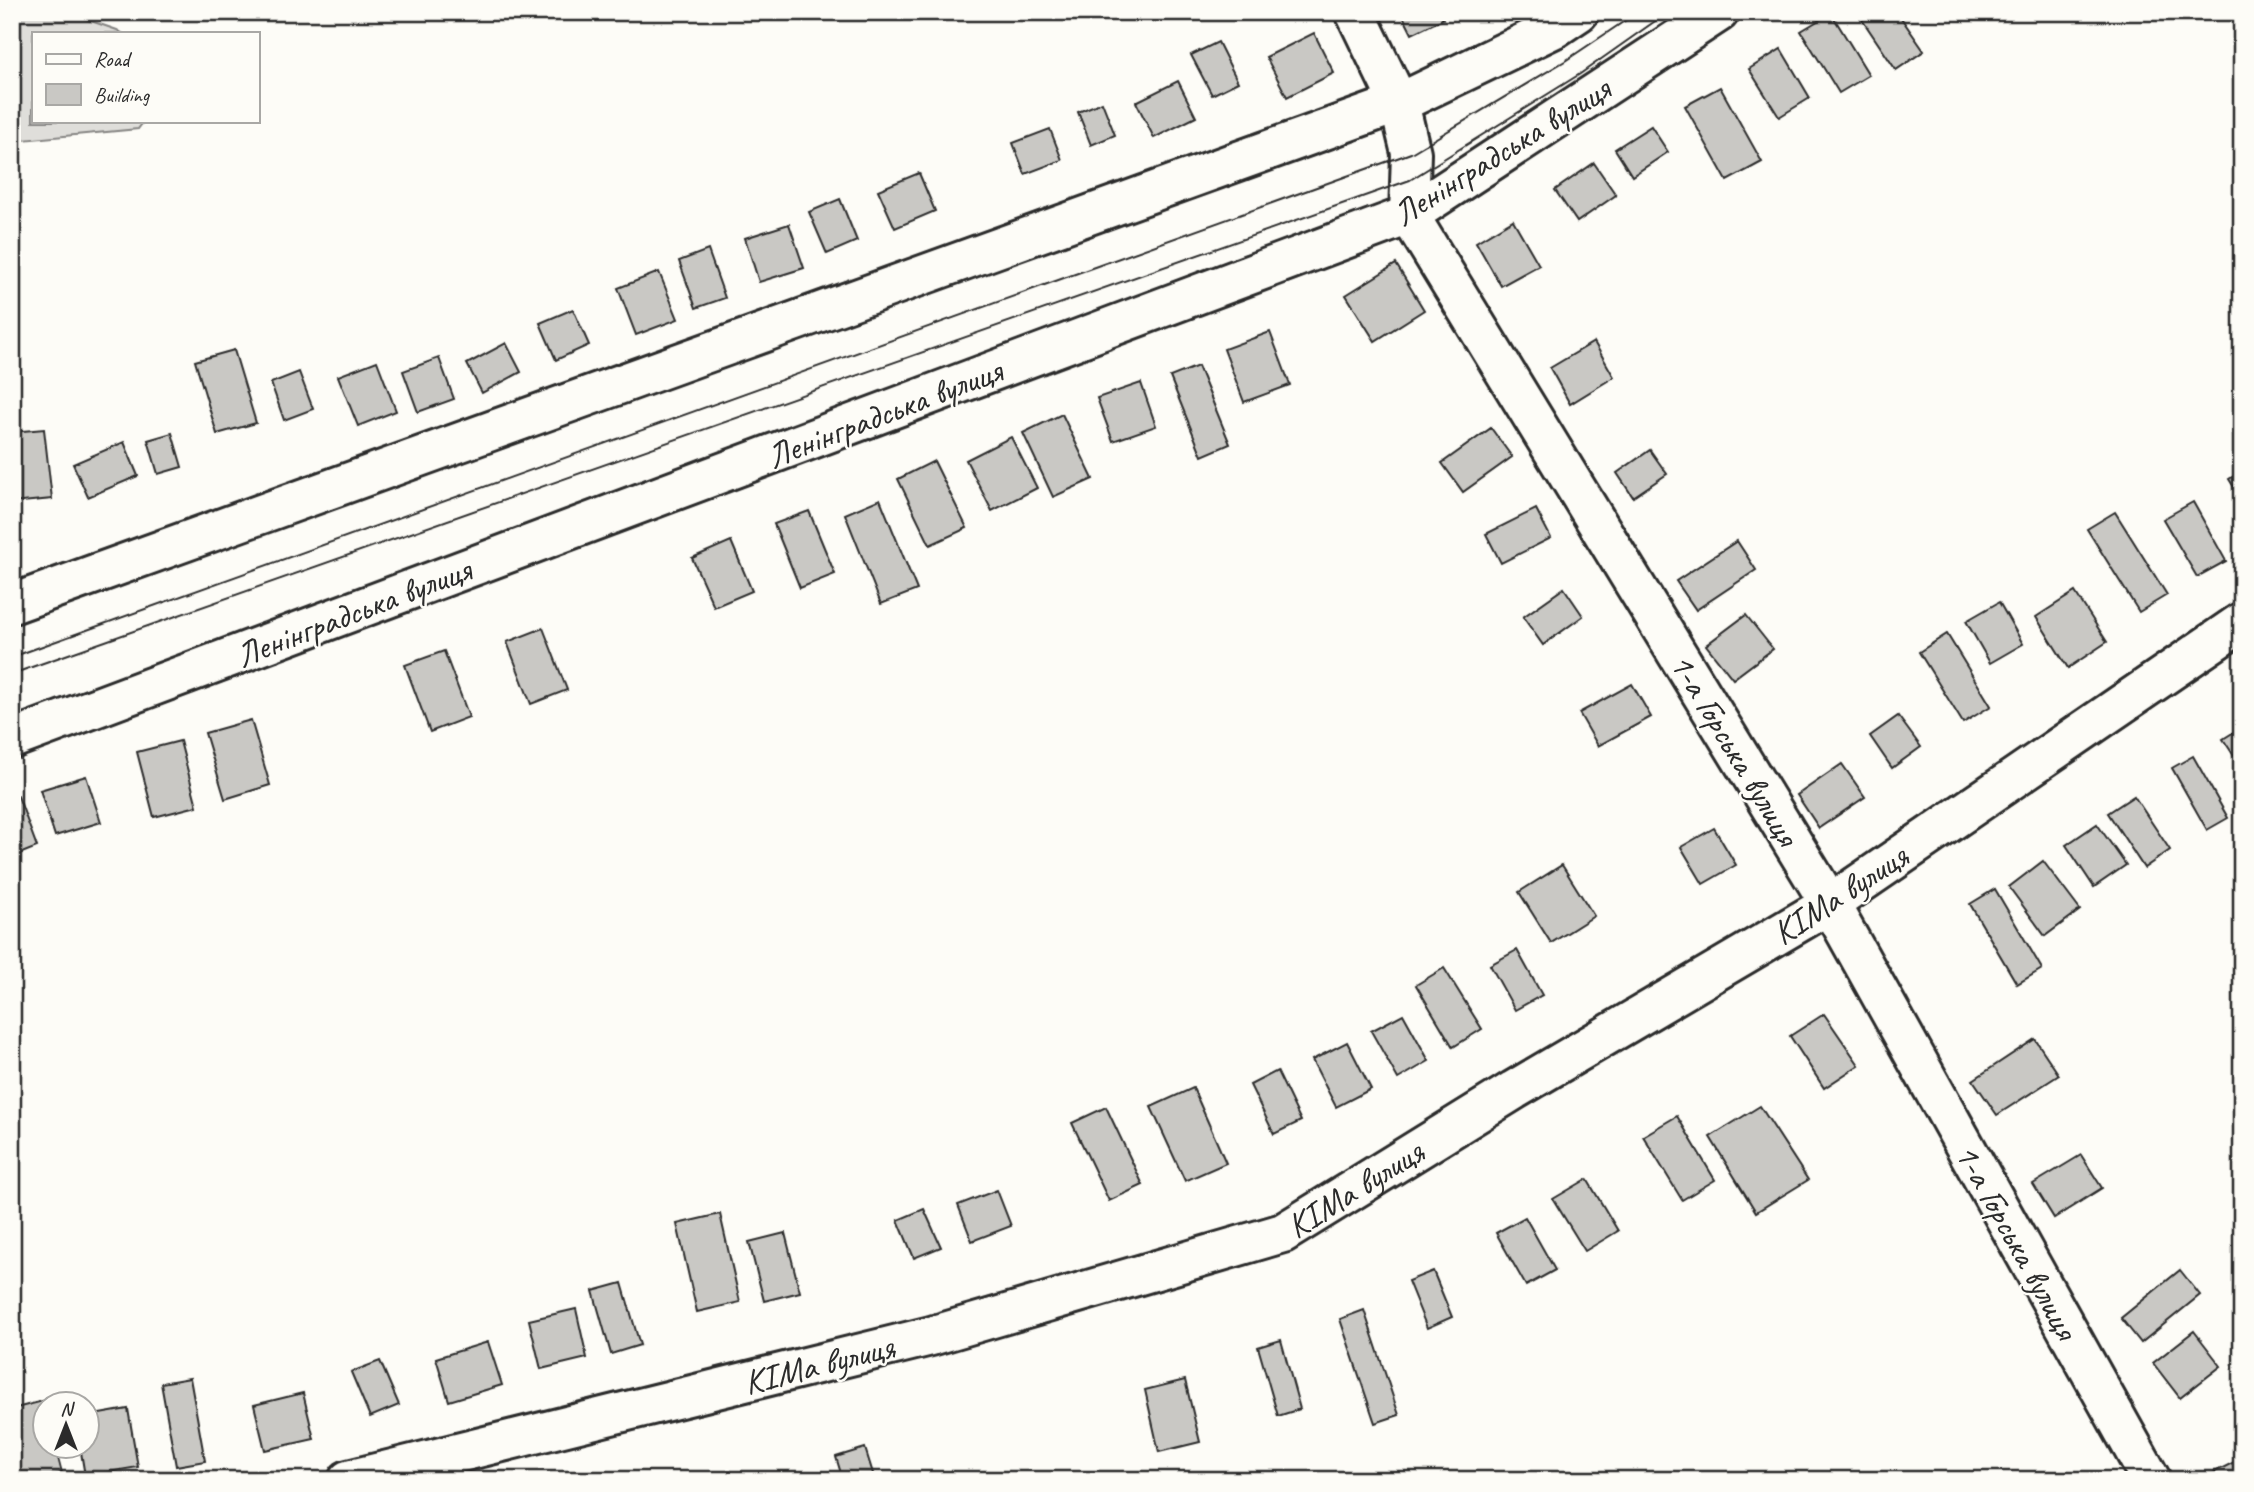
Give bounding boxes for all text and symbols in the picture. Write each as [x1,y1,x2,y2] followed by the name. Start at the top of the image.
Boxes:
[32,32,259,122] legend
[94,46,133,72] text: Road
[1384,66,1620,236] street label: Ленінградська вулиця
[94,82,151,108] text: Building
[760,347,1010,479] street label: Ленінградська вулиця
[229,546,479,678] street label: Ленінградська вулиця
[1659,645,1811,856] street label: 1-а Горська вулиця
[1764,833,1918,955] street label: КІМа вулиця
[1278,1129,1434,1248] street label: КІМа вулиця
[1944,1135,2090,1350] street label: 1-а Горська вулиця
[739,1324,900,1405] street label: КІМа вулиця
[32,1390,102,1460] north arrow
[60,1397,75,1421] text: N

